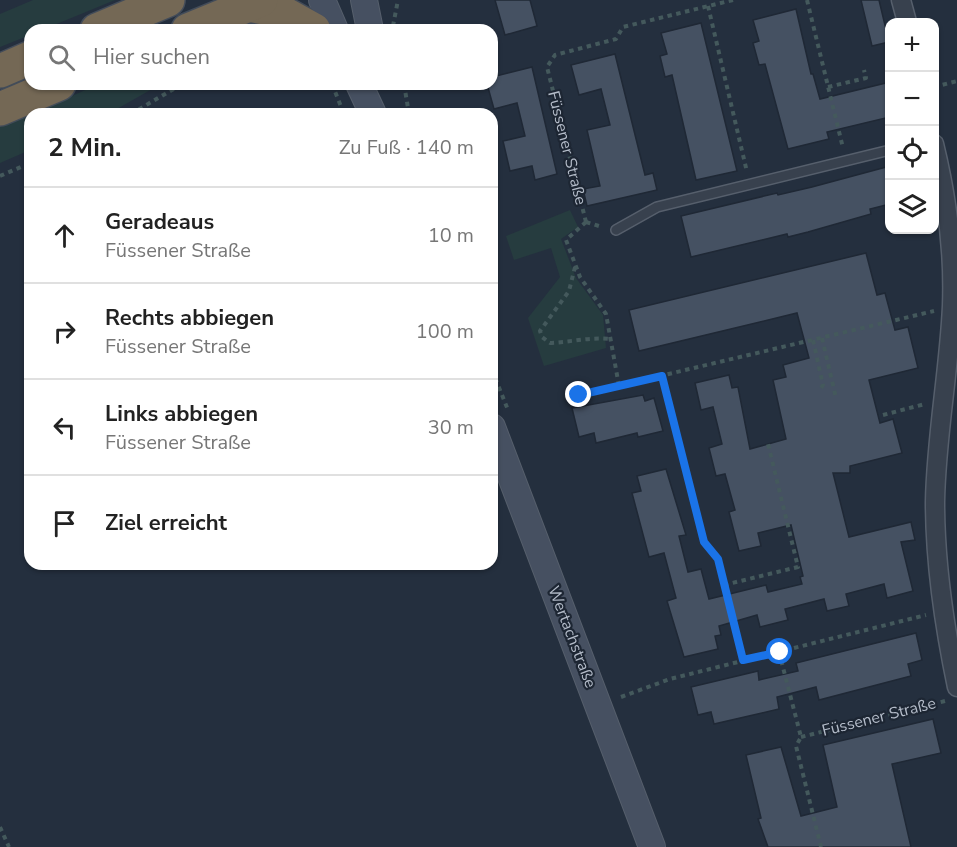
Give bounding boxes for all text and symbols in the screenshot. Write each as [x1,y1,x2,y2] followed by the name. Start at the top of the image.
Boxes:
[885,18,939,234] map controls
[885,18,939,72] button: +
[24,24,498,90] search box
[45,41,78,74] icon: search
[93,42,210,72] text: Hier suchen
[885,72,939,126] button: −
[542,89,592,207] street label: Füssener Straße
[885,126,939,180] button: locate
[48,130,121,165] text: 2 Min.
[339,134,474,161] text: Zu Fuß · 140 m
[885,180,939,234] button: layers
[105,207,214,237] text: Geradeaus
[48,219,81,252] icon: ahead
[428,222,474,249] text: 10 m
[105,237,251,264] text: Füssener Straße
[105,303,274,333] text: Rechts abbiegen
[48,315,81,348] icon: right
[416,318,474,345] text: 100 m
[105,333,251,360] text: Füssener Straße
[565,381,591,407] route end
[105,399,258,429] text: Links abbiegen
[48,411,81,444] icon: left
[428,414,474,441] text: 30 m
[105,429,251,456] text: Füssener Straße
[48,507,81,540] icon: arrive
[105,508,227,538] text: Ziel erreicht
[542,583,602,691] street label: Wertachstraße
[766,638,792,664] route start
[820,692,938,742] street label: Füssener Straße

